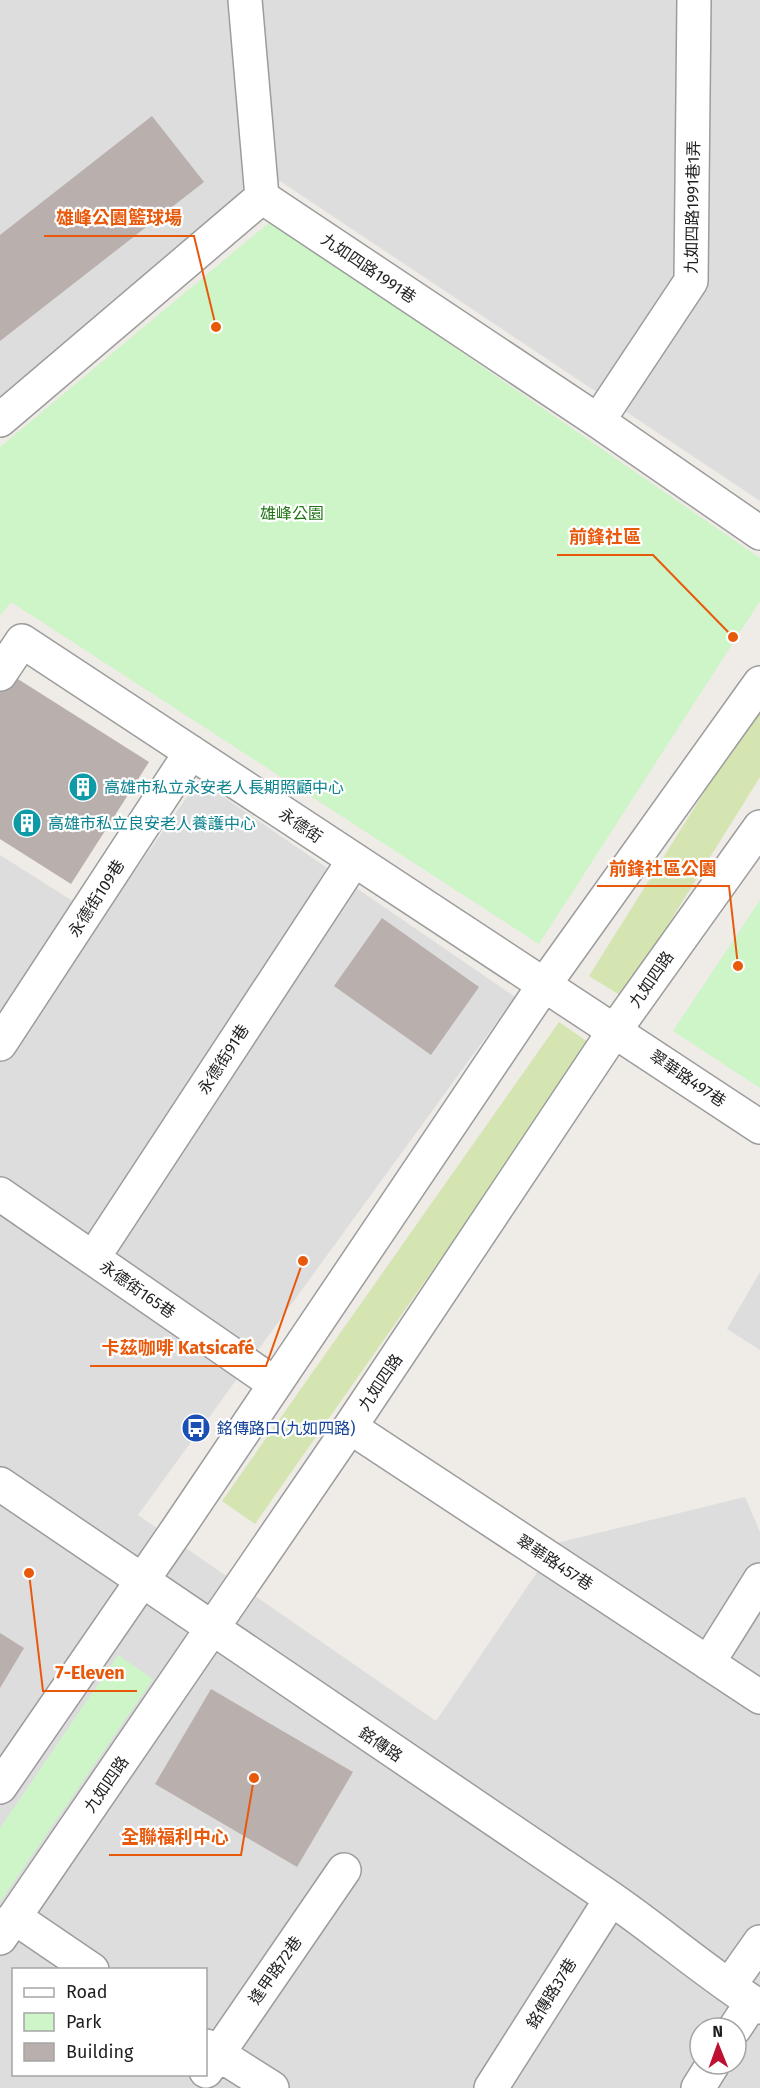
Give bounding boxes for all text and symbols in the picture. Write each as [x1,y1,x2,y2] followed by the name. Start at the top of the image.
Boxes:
[682,140,703,274] street label: 九如四路1991巷1弄
[44,200,194,236] callout: 雄峰公園籃球場
[56,207,182,229] text: 雄峰公園籃球場
[318,230,420,307] street label: 九如四路1991巷
[260,504,324,523] park label: 雄峰公園
[557,519,653,555] callout: 前鋒社區
[569,526,641,548] text: 前鋒社區
[67,771,99,803] building icon: 高雄市私立永安老人長期照顧中心
[104,778,344,797] place label: 高雄市私立永安老人長期照顧中心
[276,804,326,847] street label: 永德街
[11,807,43,839] building icon: 高雄市私立良安老人養護中心
[48,814,256,833] place label: 高雄市私立良安老人養護中心
[597,850,729,886] callout: 前鋒社區公園
[64,856,128,940] street label: 永德街109巷
[609,858,717,880] text: 前鋒社區公園
[625,948,678,1011] street label: 九如四路
[194,1021,253,1098] street label: 永德街91巷
[646,1046,729,1111] street label: 翠華路497巷
[96,1257,179,1322] street label: 永德街165巷
[90,1330,266,1366] callout: 卡茲咖啡 Katsicafé
[102,1337,254,1359] text: 卡茲咖啡 Katsicafé
[355,1350,406,1414] street label: 九如四路
[180,1412,212,1444] bus stop icon: 銘傳路口(九如四路)
[217,1419,355,1438] place label: 銘傳路口(九如四路)
[513,1531,596,1594] street label: 翠華路457巷
[43,1655,137,1691] callout: 7-Eleven
[55,1662,125,1684] text: 7-Eleven
[356,1723,406,1766] street label: 銘傳路
[80,1753,133,1816] street label: 九如四路
[109,1819,241,1855] callout: 全聯福利中心
[121,1826,229,1848] text: 全聯福利中心
[245,1933,306,2008] street label: 逢甲路72巷
[522,1955,580,2032] street label: 銘傳路37巷
[12,1968,207,2076] legend
[66,1981,108,2003] text: Road
[66,2011,102,2033] text: Park
[688,2016,748,2076] north arrow
[712,2022,723,2041] text: N
[66,2041,134,2063] text: Building

